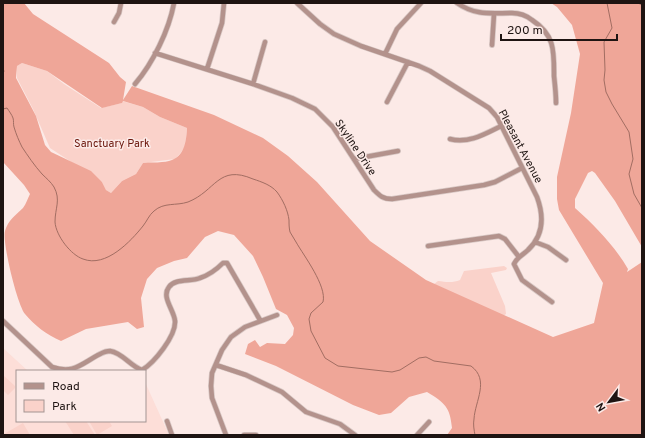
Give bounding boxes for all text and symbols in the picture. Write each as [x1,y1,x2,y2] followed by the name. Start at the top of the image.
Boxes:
[501,16,617,42] scale bar
[507,23,543,39] text: 200 m
[495,107,545,186] street label: Pleasant Avenue
[331,117,379,178] street label: Skyline Drive
[74,137,150,151] park label: Sanctuary Park
[16,370,146,422] legend
[52,379,80,395] text: Road
[589,382,629,422] north arrow
[52,399,77,415] text: Park
[593,400,609,414] text: N

